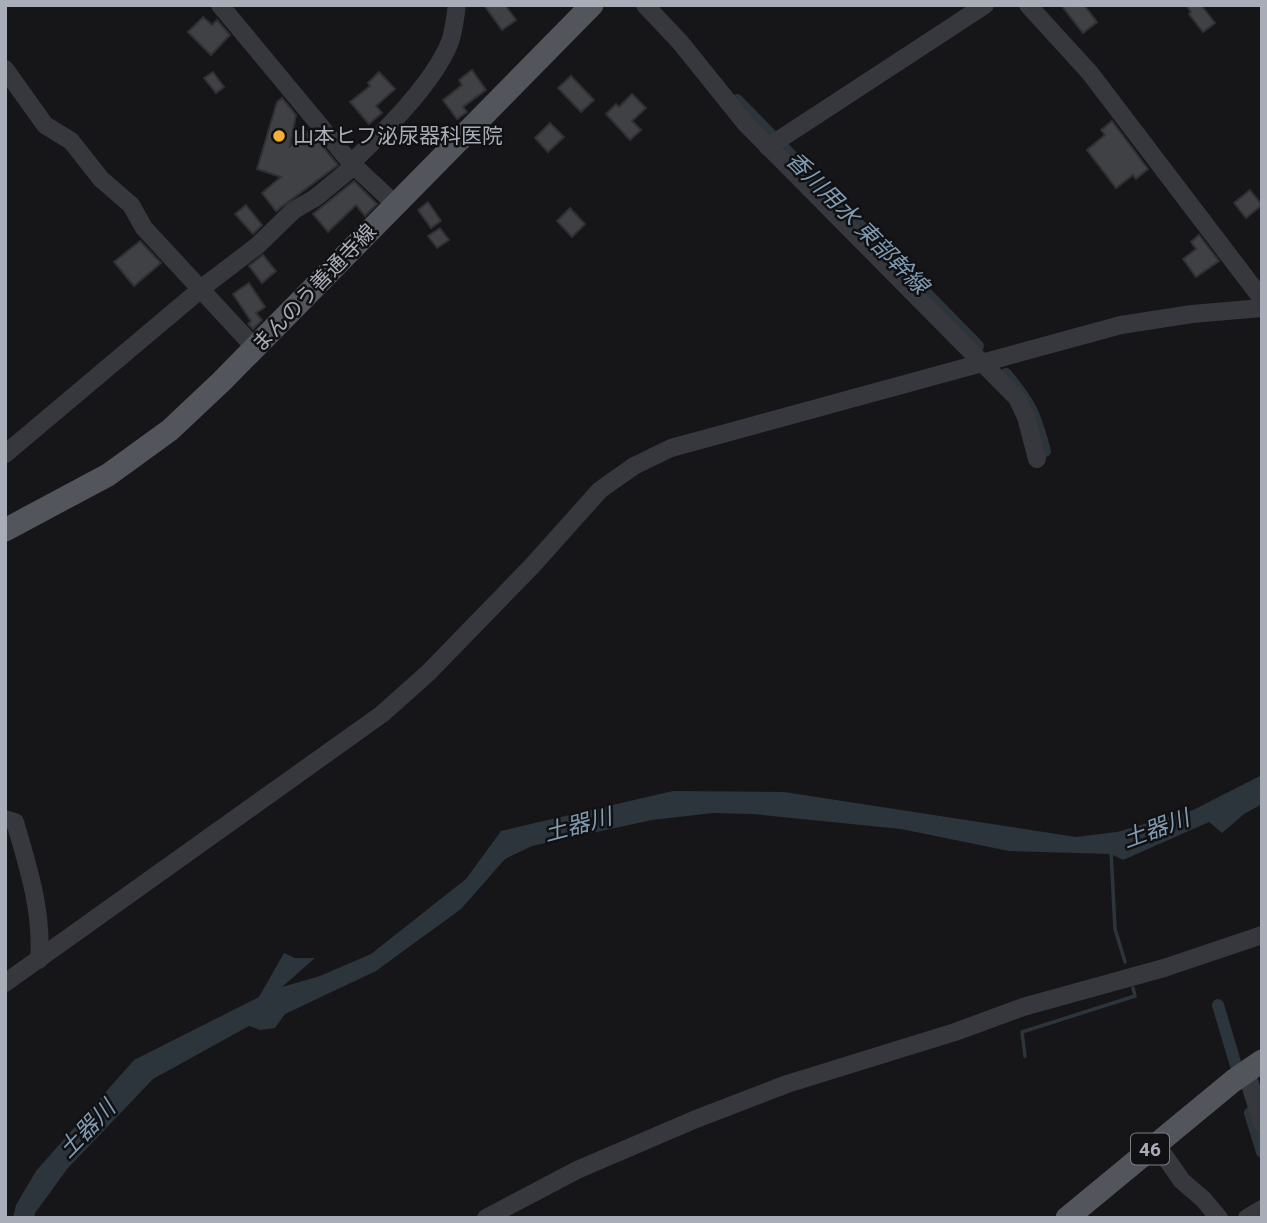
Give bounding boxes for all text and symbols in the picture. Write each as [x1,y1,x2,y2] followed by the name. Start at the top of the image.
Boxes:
[293,124,503,148] place label: 山本ヒフ泌尿器科医院
[271,128,287,144] marker: 山本ヒフ泌尿器科医院
[780,146,936,302] water label: 香川用水 東部幹線
[247,219,381,357] street label: まんのう善通寺線
[541,802,618,847] water label: 土器川
[1119,803,1196,853] water label: 土器川
[53,1093,123,1163] water label: 土器川
[1131,1134,1169,1164] road number: 46

